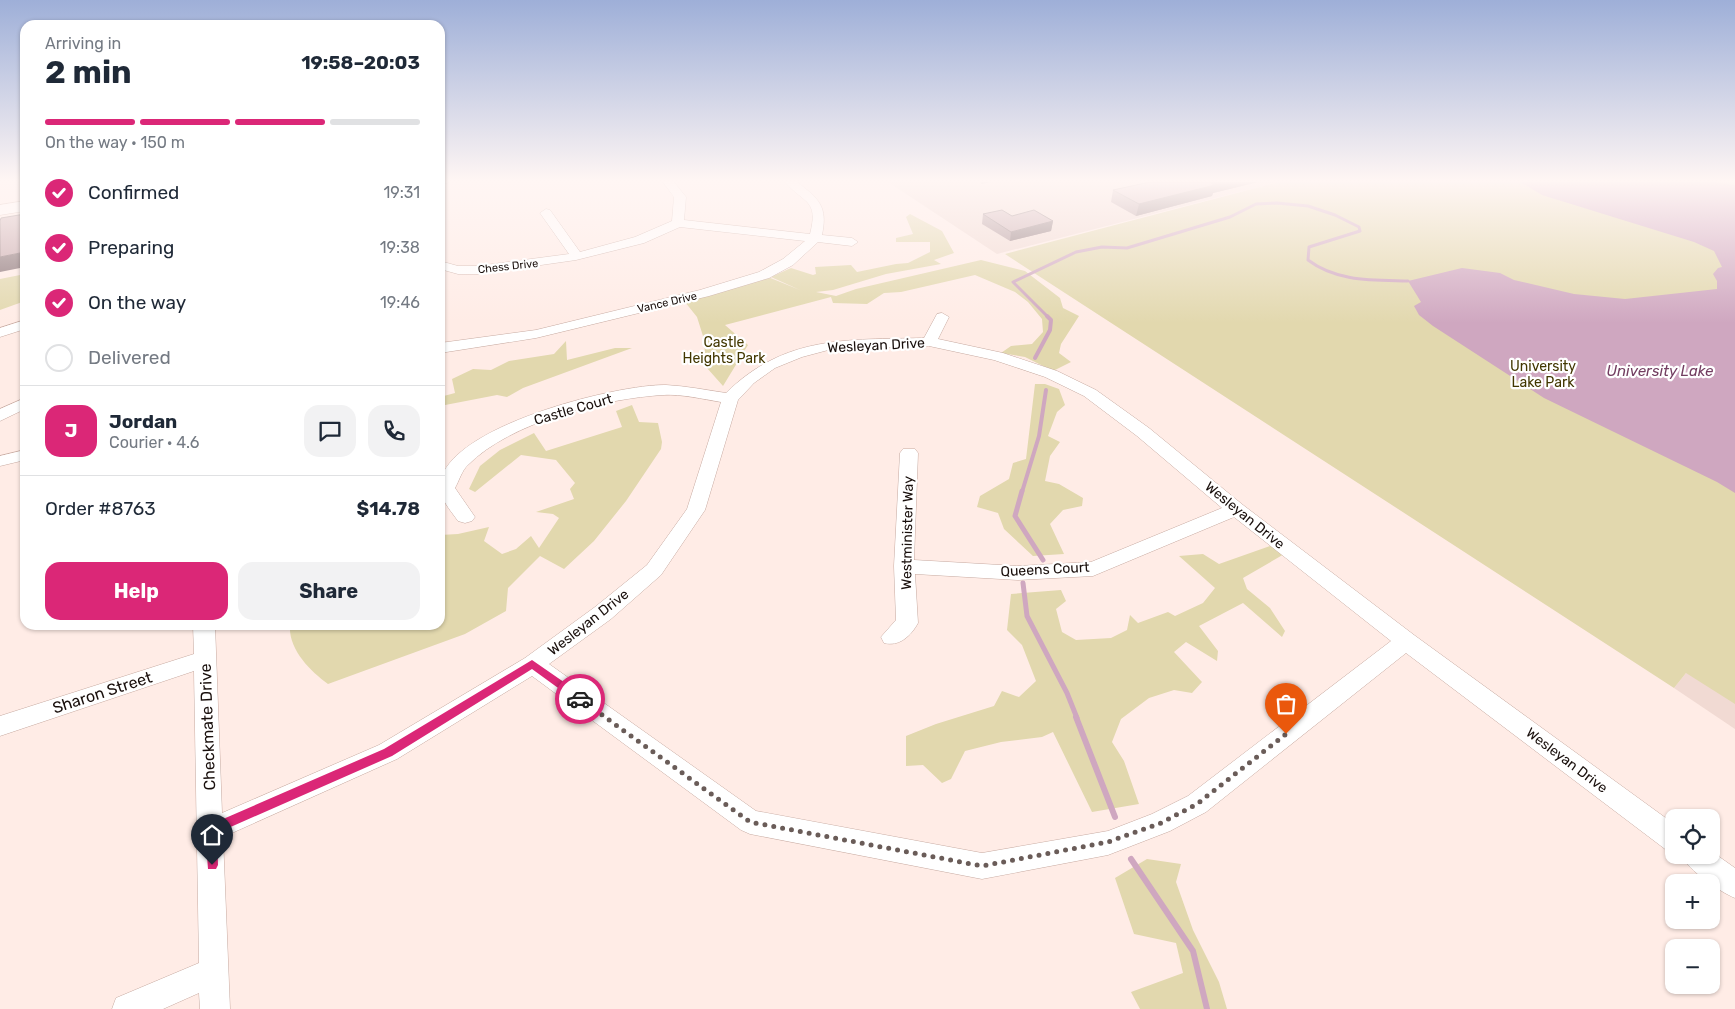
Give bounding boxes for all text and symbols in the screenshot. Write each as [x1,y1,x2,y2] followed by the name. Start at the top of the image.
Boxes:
[45,34,121,53] text: Arriving in
[301,51,420,74] text: 19:58–20:03
[45,53,132,91] text: 2 min
[45,133,185,152] text: On the way · 150 m
[45,179,73,207] icon: check
[88,181,179,204] text: Confirmed
[383,183,420,202] text: 19:31
[45,234,73,262] icon: check
[88,236,174,259] text: Preparing
[380,238,420,257] text: 19:38
[477,257,539,276] street label: Chess Drive
[45,289,73,317] icon: check
[636,289,698,316] street label: Vance Drive
[88,291,186,314] text: On the way
[380,293,420,312] text: 19:46
[682,334,766,367] park label: Castle Heights Park
[827,334,925,357] street label: Wesleyan Drive
[88,346,171,369] text: Delivered
[1510,358,1576,391] park label: University Lake Park
[1607,362,1714,380] water label: University Lake
[532,390,615,429] street label: Castle Court
[304,405,356,457] button: chat
[368,405,420,457] button: phone
[109,410,177,433] text: Jordan
[65,419,77,442] text: J
[109,433,199,452] text: Courier · 4.6
[898,476,917,590] street label: Westminister Way
[1201,478,1288,553] street label: Wesleyan Drive
[45,497,156,520] text: Order #8763
[356,497,420,520] text: $14.78
[1000,559,1091,580] street label: Queens Court
[45,562,228,620] button: Help
[238,562,420,620] button: Share
[545,586,632,659] street label: Wesleyan Drive
[196,663,219,791] street label: Checkmate Drive
[50,667,154,718] street label: Sharon Street
[555,674,605,724] courier
[1265,683,1307,734] pin
[566,685,594,713] icon: car
[1272,690,1300,718] icon: bag
[1523,724,1611,797] street label: Wesleyan Drive
[1665,809,1720,994] map controls
[1665,809,1720,864] button: locate
[191,814,233,865] pin
[198,821,226,849] icon: home
[1665,874,1720,929] button: +
[1665,939,1720,994] button: −

